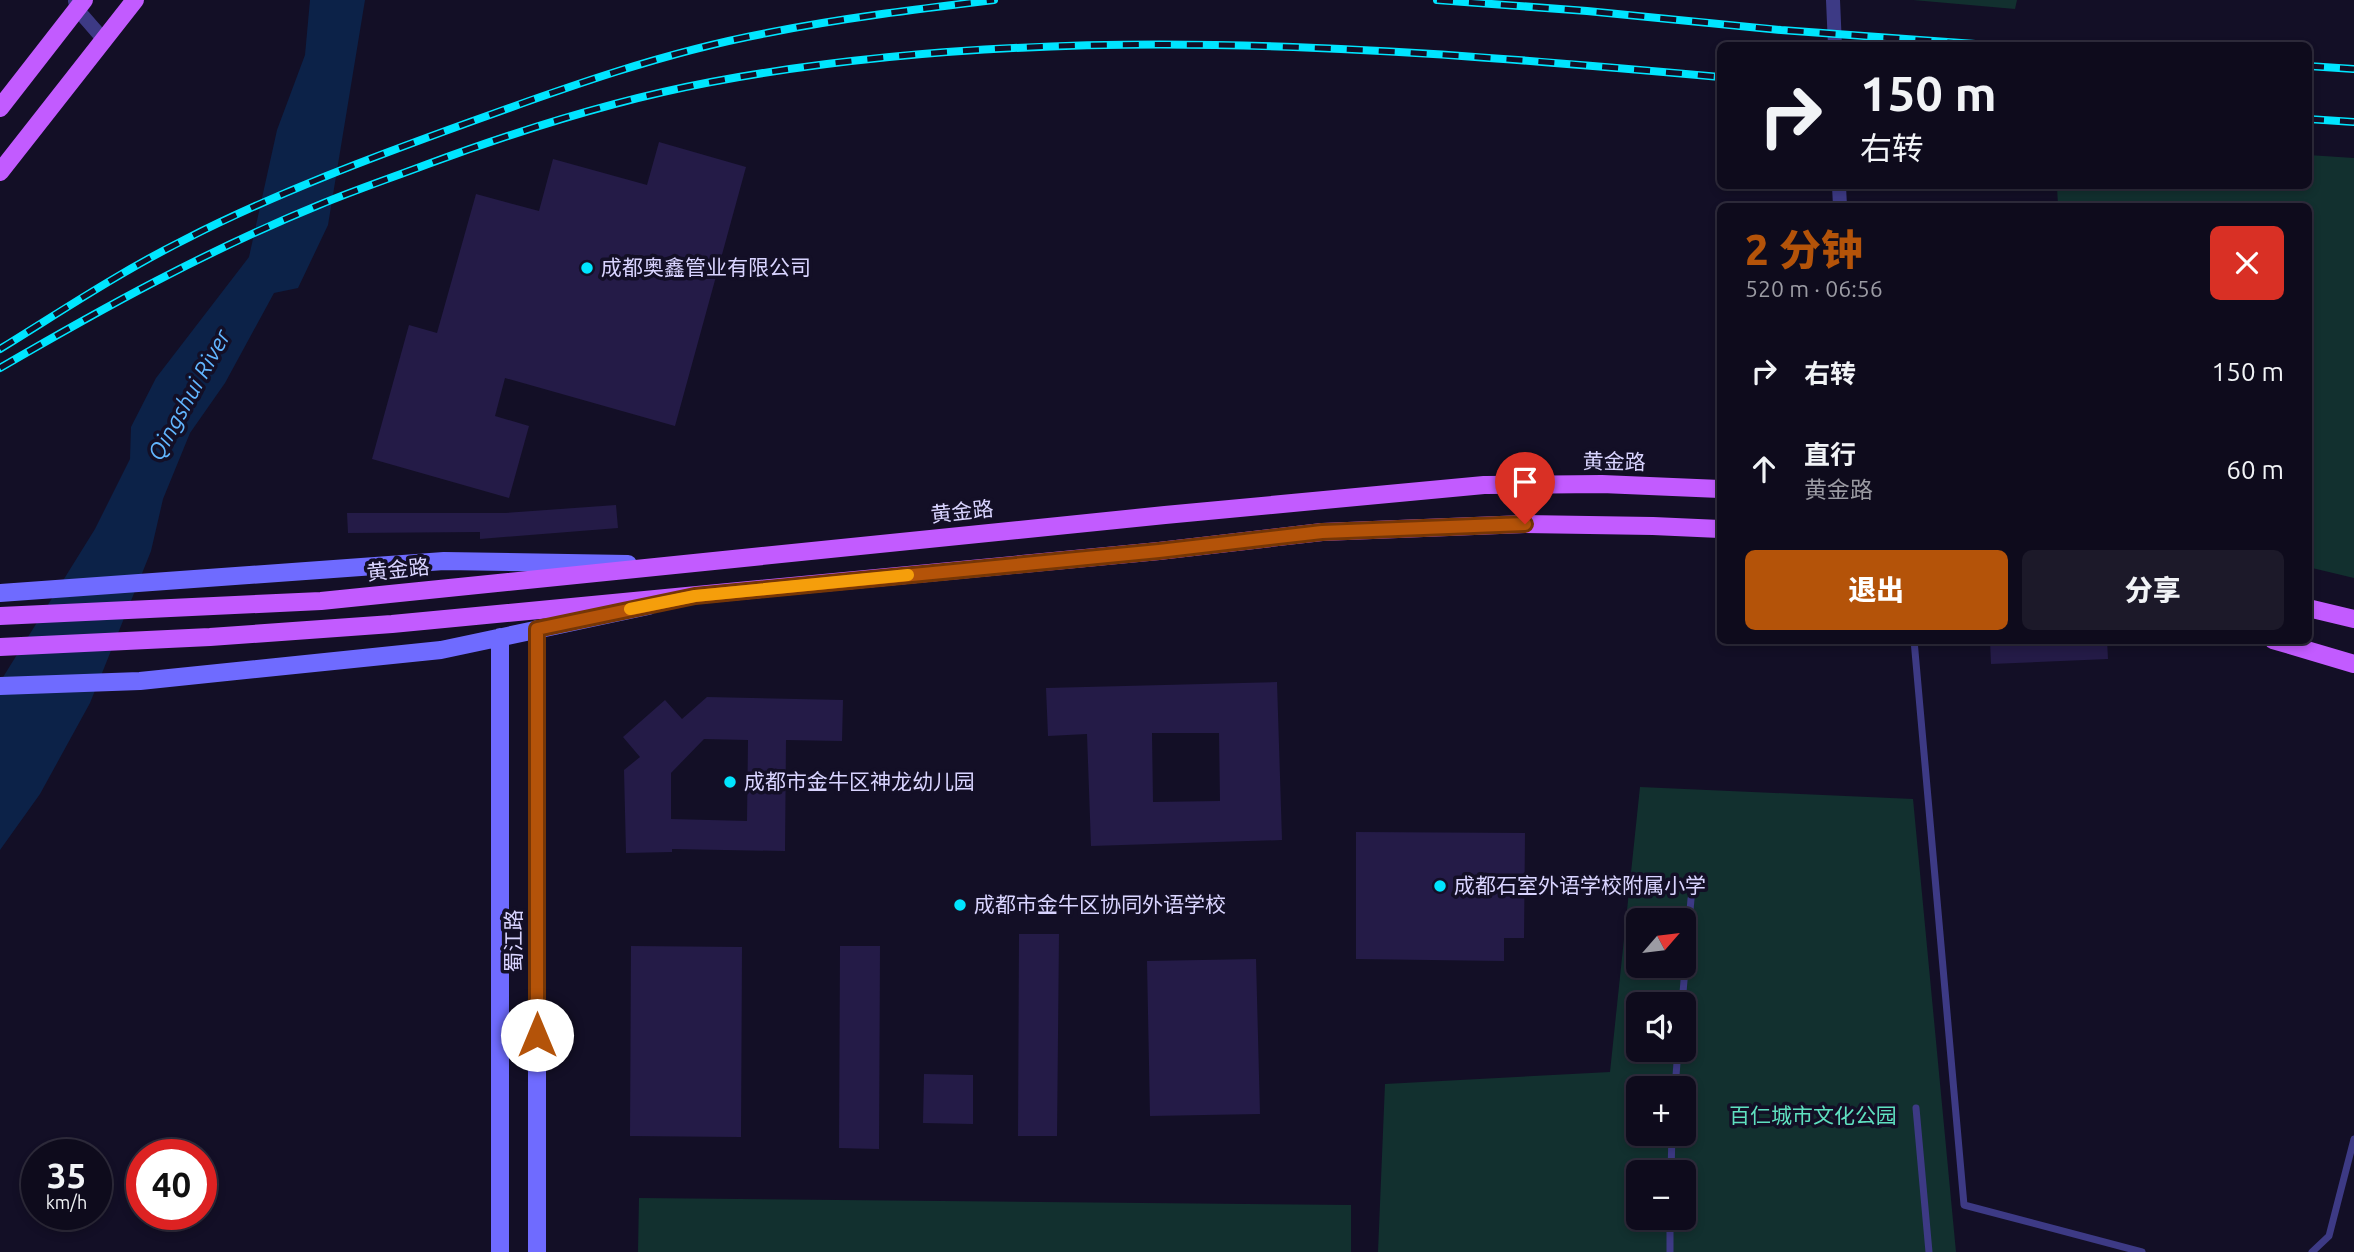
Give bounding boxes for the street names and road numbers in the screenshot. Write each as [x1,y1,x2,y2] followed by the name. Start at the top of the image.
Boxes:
[1582,448,1646,474] street label: 黄金路
[929,496,994,526] street label: 黄金路
[365,554,430,584] street label: 黄金路
[501,910,525,973] street label: 蜀江路

